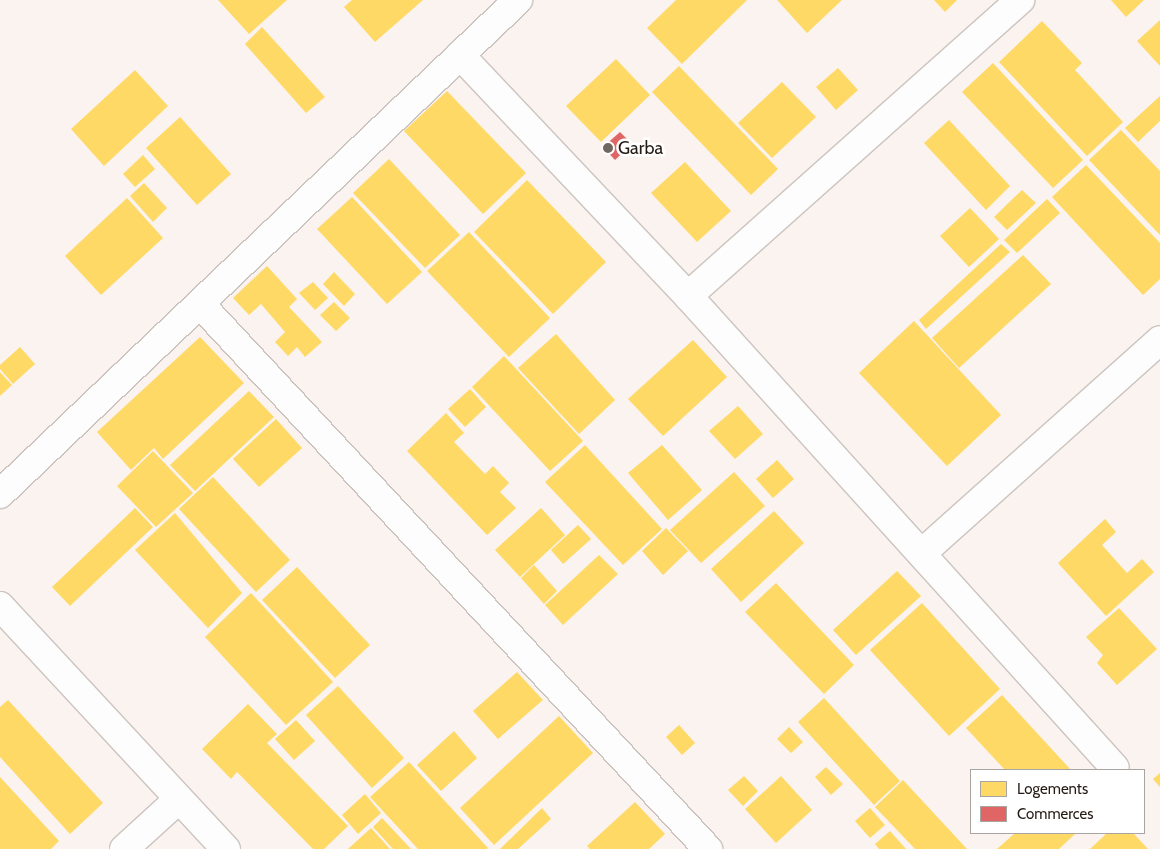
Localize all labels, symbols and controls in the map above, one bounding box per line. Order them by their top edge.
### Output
place label: Garba [618,137,663,159]
marker: Garba [602,142,614,154]
legend [970,769,1145,834]
text: Logements [1017,780,1088,798]
text: Commerces [1017,805,1093,823]

